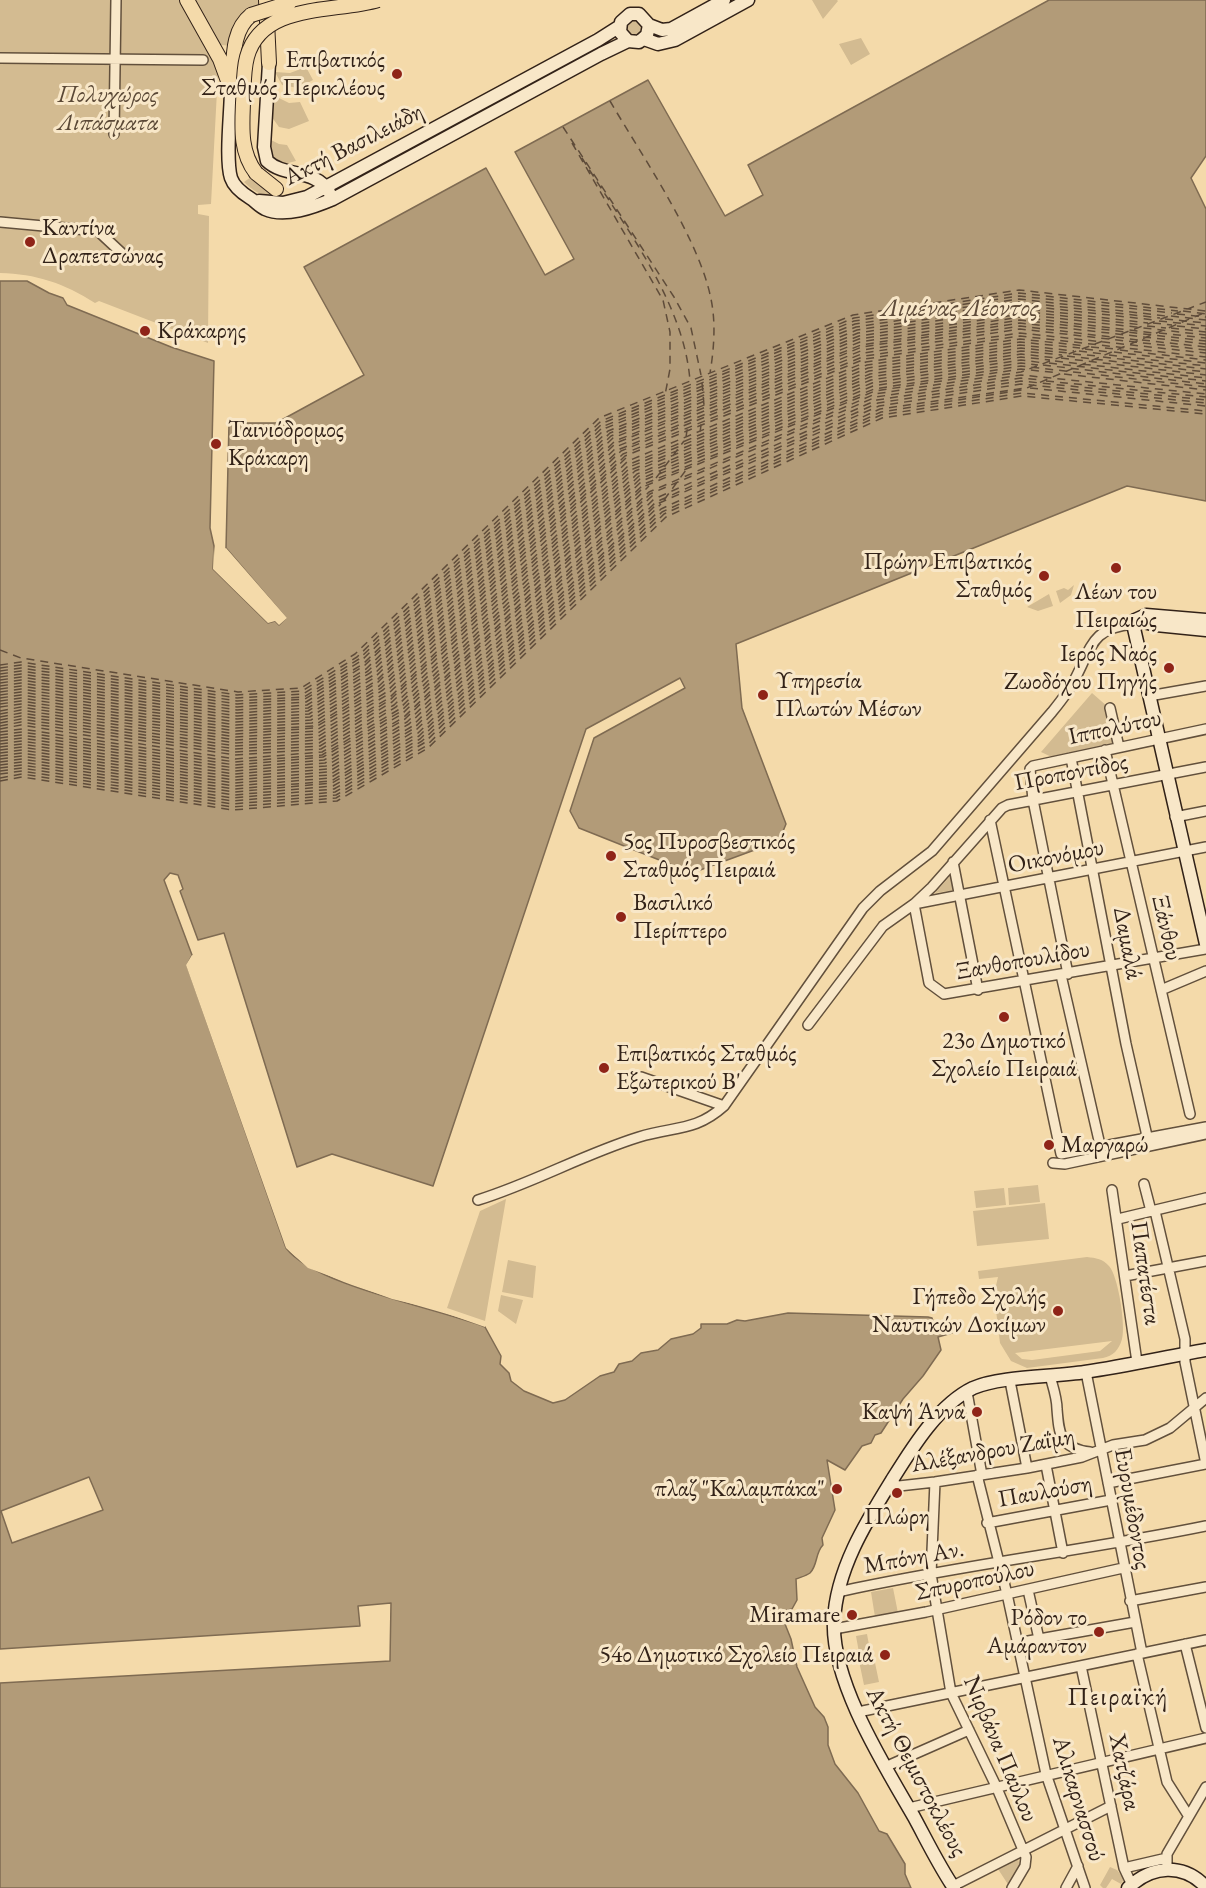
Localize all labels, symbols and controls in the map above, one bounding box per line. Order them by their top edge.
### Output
place label: Επιβατικός Σταθμός Περικλέους [201,46,385,102]
marker: Επιβατικός Σταθμός Περικλέους [390,67,404,81]
park label: Πολυχώρος Λιπάσματα [58,81,158,137]
street label: Ακτή Βασιλειάδη [280,98,428,192]
place label: Καντίνα Δραπετσώνας [42,214,163,270]
marker: Καντίνα Δραπετσώνας [23,235,37,249]
water label: Λιμένας Λέοντος [881,293,1039,325]
place label: Κράκαρης [157,317,246,345]
marker: Κράκαρης [138,324,152,338]
place label: Ταινιόδρομος Κράκαρη [228,416,344,472]
marker: Ταινιόδρομος Κράκαρη [209,437,223,451]
place label: Πρώην Επιβατικός Σταθμός [863,548,1032,604]
marker: Λέων του Πειραιώς [1109,561,1123,575]
marker: Πρώην Επιβατικός Σταθμός [1037,569,1051,583]
place label: Λέων του Πειραιώς [1075,578,1157,634]
place label: Ιερός Ναός Ζωοδόχου Πηγής [1004,640,1157,696]
marker: Ιερός Ναός Ζωοδόχου Πηγής [1162,661,1176,675]
place label: Υπηρεσία Πλωτών Μέσων [775,667,922,723]
marker: Υπηρεσία Πλωτών Μέσων [756,688,770,702]
street label: Ιππολύτου [1066,704,1164,752]
street label: Προποντίδος [1012,748,1130,798]
place label: 5ος Πυροσβεστικός Σταθμός Πειραιά [623,828,795,884]
street label: Οικονόμου [1006,834,1106,880]
marker: 5ος Πυροσβεστικός Σταθμός Πειραιά [604,849,618,863]
place label: Βασιλικό Περίπτερο [633,889,727,945]
street label: Ξάνθου [1145,892,1187,964]
street label: Δαμαλά [1106,904,1148,982]
marker: Βασιλικό Περίπτερο [614,910,628,924]
street label: Ξανθοπουλίδου [954,935,1092,987]
marker: 23ο Δημοτικό Σχολείο Πειραιά [997,1010,1011,1024]
place label: 23ο Δημοτικό Σχολείο Πειραιά [931,1027,1077,1083]
place label: Επιβατικός Σταθμός Εξωτερικού Β' [616,1040,797,1096]
marker: Επιβατικός Σταθμός Εξωτερικού Β' [597,1061,611,1075]
place label: Μαργαρώ [1061,1131,1149,1159]
marker: Μαργαρώ [1042,1138,1056,1152]
street label: Παπατέστα [1123,1219,1167,1327]
place label: Γήπεδο Σχολής Ναυτικών Δοκίμων [872,1283,1046,1339]
marker: Γήπεδο Σχολής Ναυτικών Δοκίμων [1051,1304,1065,1318]
place label: Καψή Άννα [862,1398,965,1426]
marker: Καψή Άννα [970,1405,984,1419]
street label: Αλέξανδρου Ζαΐμη [909,1422,1077,1480]
street label: Ευρυμέδοντος [1107,1446,1157,1572]
street label: Παυλούση [996,1470,1094,1514]
place label: πλαζ "Καλαμπάκα" [654,1475,825,1503]
marker: πλαζ "Καλαμπάκα" [830,1482,844,1496]
marker: Πλώρη [890,1486,904,1500]
place label: Πλώρη [864,1503,930,1531]
street label: Μπόνη Αν. [862,1535,966,1581]
street label: Σπυροπούλου [913,1554,1037,1608]
place label: Miramare [749,1601,840,1629]
place label: Ρόδον το Αμάραντον [987,1604,1087,1660]
marker: Miramare [845,1608,859,1622]
marker: Ρόδον το Αμάραντον [1092,1625,1106,1639]
place label: 54ο Δημοτικό Σχολείο Πειραιά [599,1641,873,1669]
marker: 54ο Δημοτικό Σχολείο Πειραιά [878,1648,892,1662]
street label: Νιρβάνα Παύλου [956,1672,1044,1826]
street label: Ακτή Θεμιστοκλέους [859,1682,973,1862]
district label: Πειραϊκή [1067,1682,1169,1714]
street label: Χατζάρα [1102,1731,1146,1813]
street label: Αλικαρνασσού [1045,1733,1111,1865]

